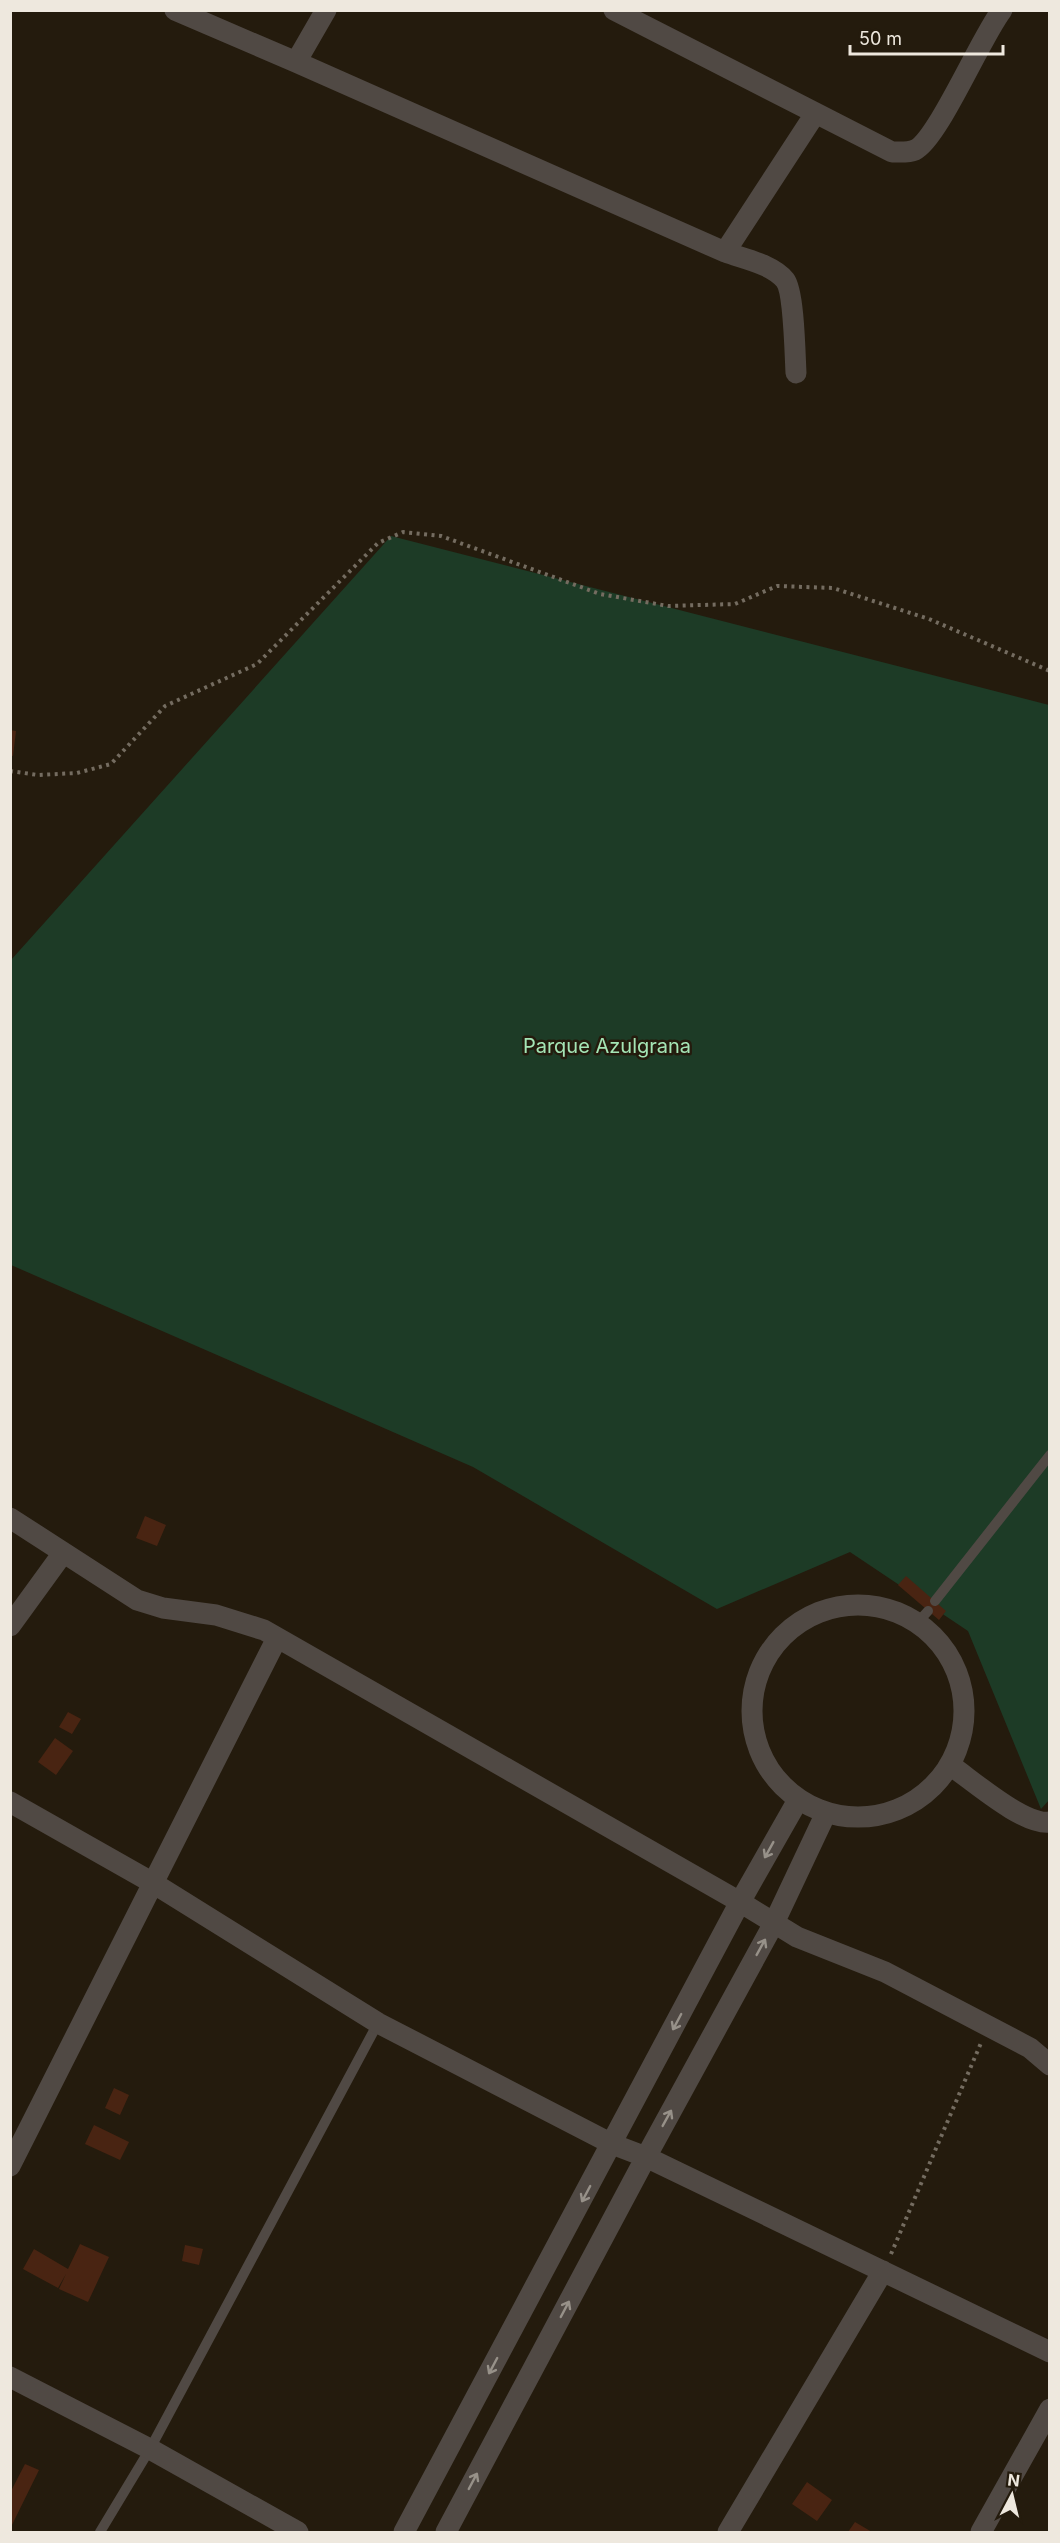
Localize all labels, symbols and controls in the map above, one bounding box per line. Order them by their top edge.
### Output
scale bar [850,18,1003,56]
text: 50 m [859,28,902,49]
park label: Parque Azulgrana [523,1034,691,1058]
one-way arrow [763,1842,775,1859]
one-way arrow [756,1939,767,1957]
one-way arrow [671,2013,683,2030]
one-way arrow [662,2110,673,2128]
one-way arrow [579,2185,591,2203]
one-way arrow [559,2301,571,2318]
one-way arrow [487,2357,499,2375]
north arrow [982,2465,1042,2525]
text: N [1007,2469,1021,2491]
one-way arrow [467,2473,479,2490]

